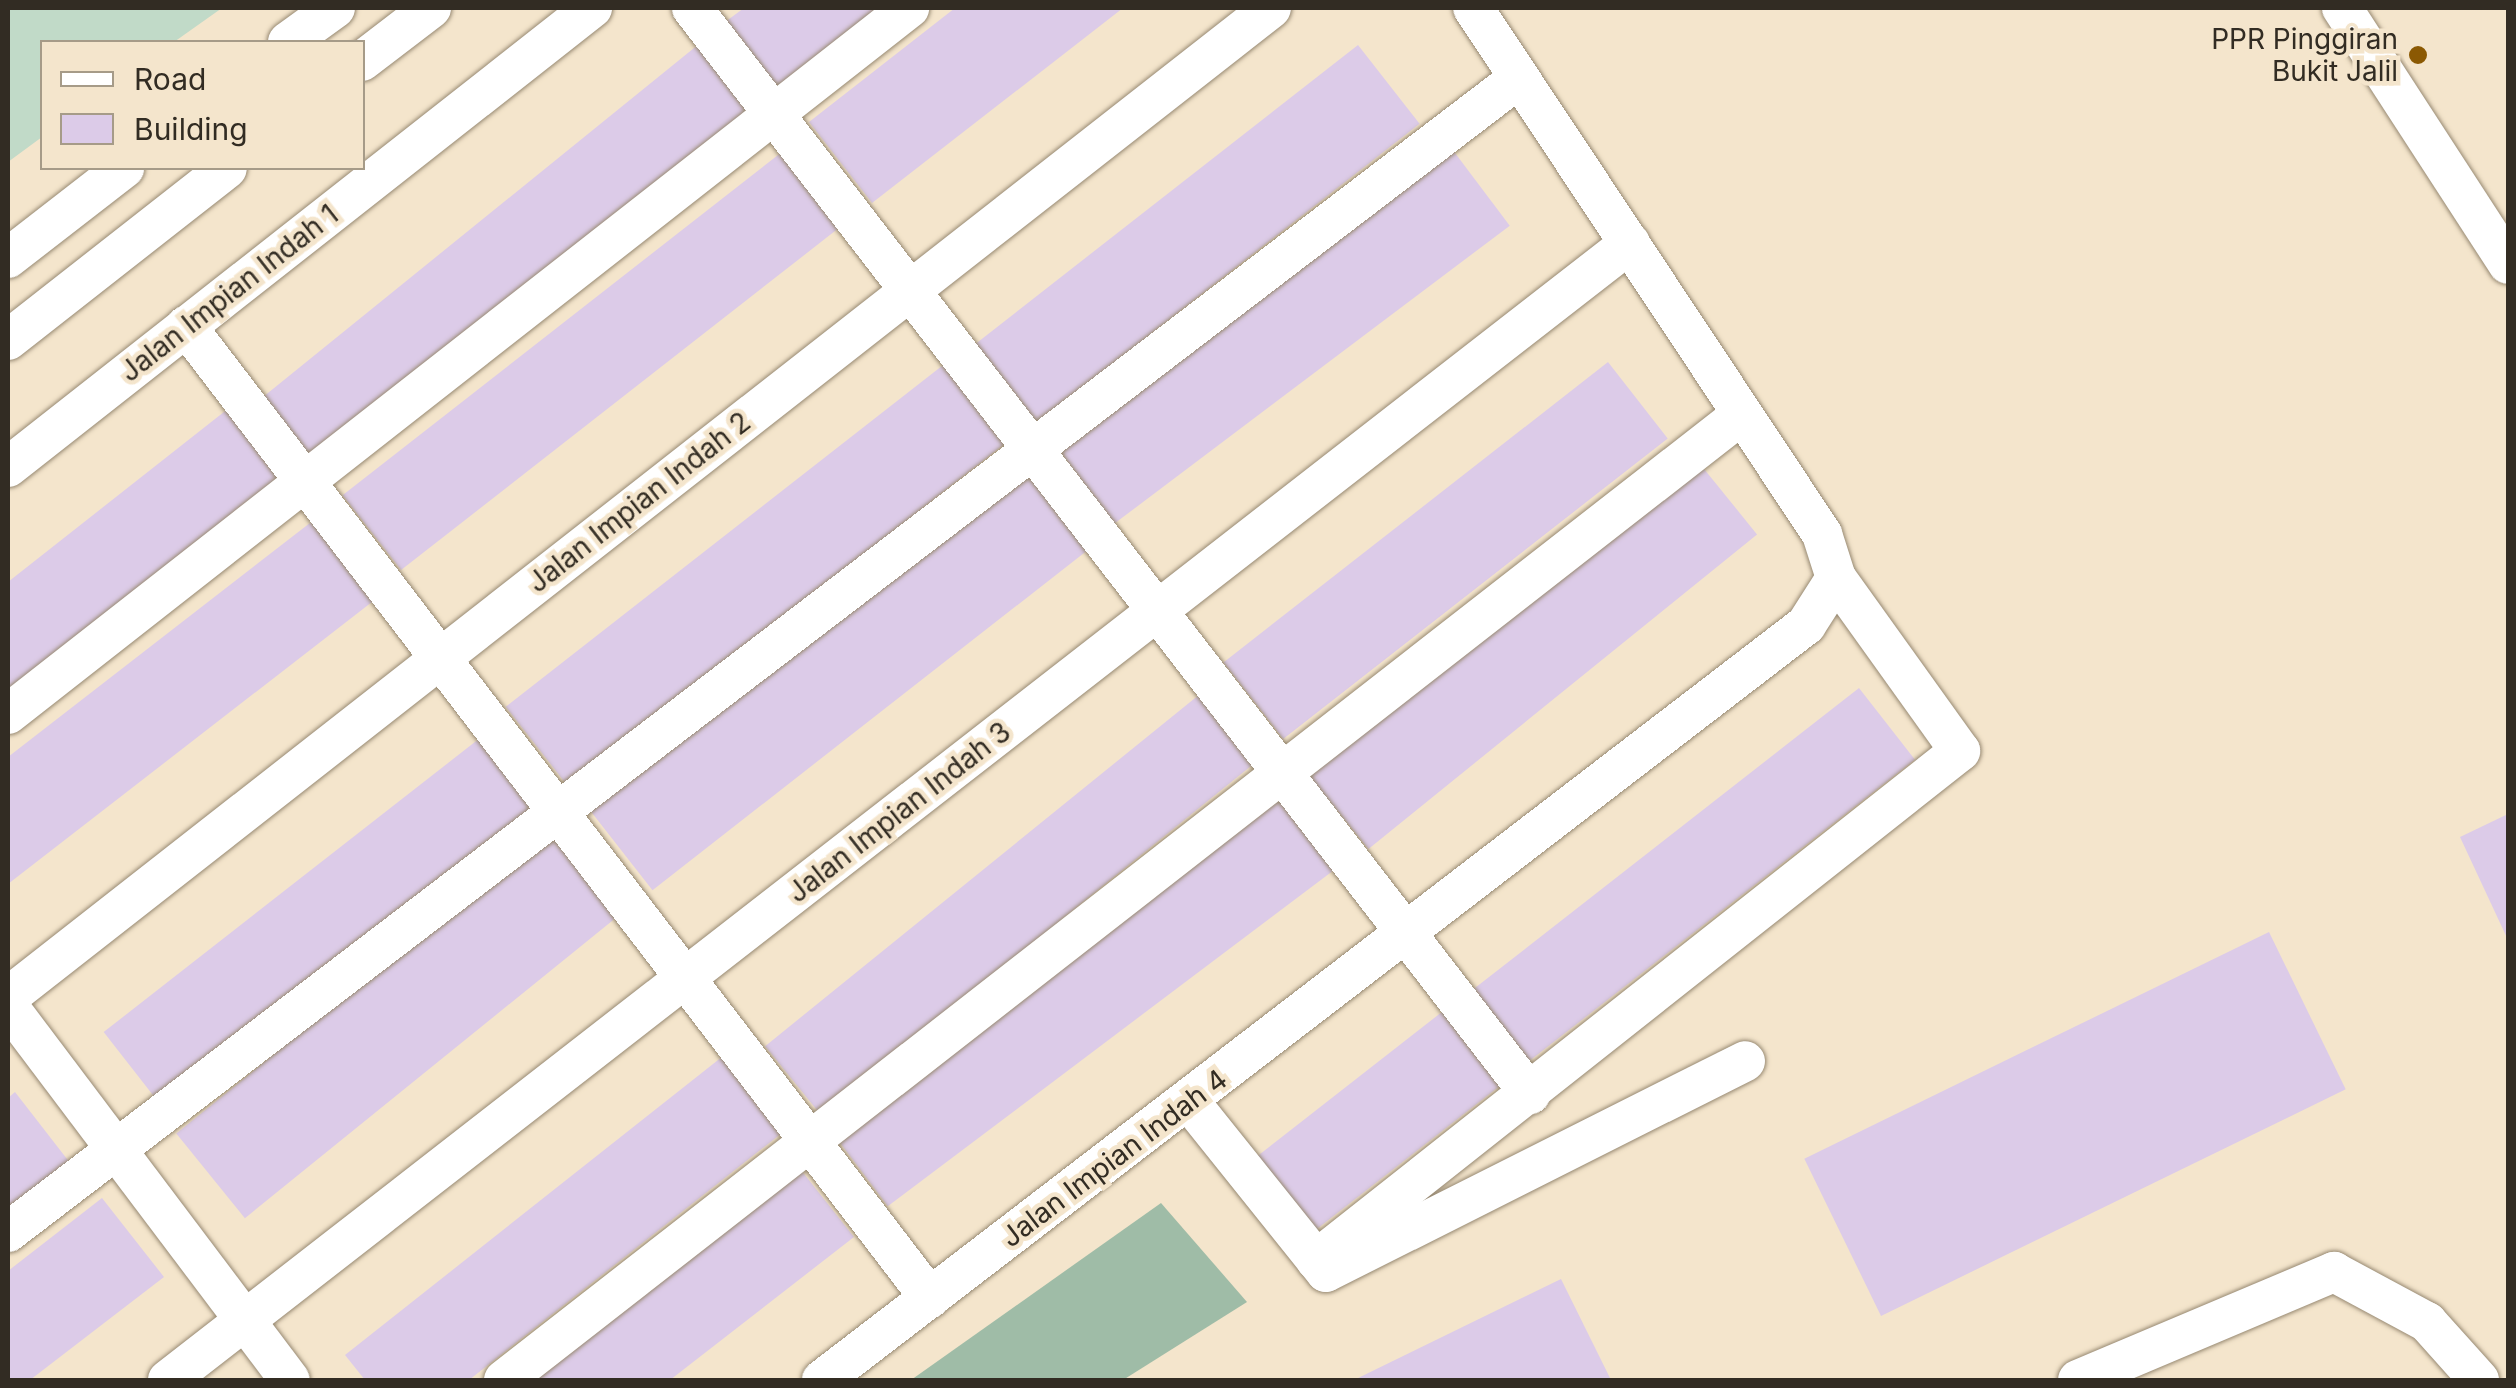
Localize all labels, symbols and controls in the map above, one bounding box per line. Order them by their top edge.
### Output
place label: PPR Pinggiran Bukit Jalil [2211,22,2398,88]
legend [40,40,365,170]
marker: PPR Pinggiran Bukit Jalil [2407,44,2429,66]
text: Road [134,61,206,97]
text: Building [134,111,248,147]
street label: Jalan Impian Indah 1 [113,197,345,389]
street label: Jalan Impian Indah 2 [521,405,757,599]
street label: Jalan Impian Indah 3 [781,715,1017,909]
street label: Jalan Impian Indah 4 [994,1062,1234,1254]

